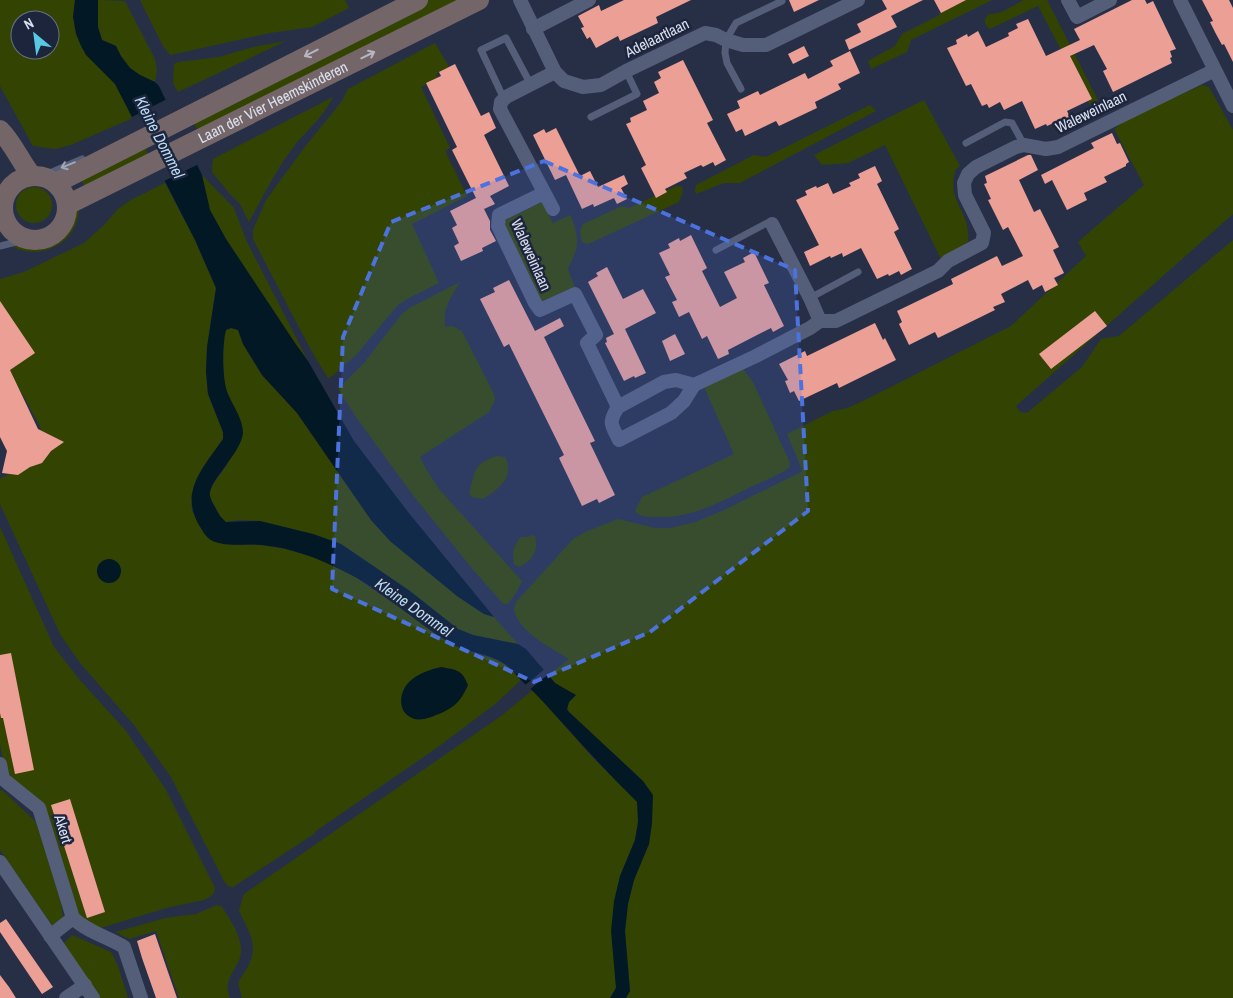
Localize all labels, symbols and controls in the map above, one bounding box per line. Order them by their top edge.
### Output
north arrow [10,10,60,60]
street label: Adelaartlaan [620,13,692,63]
text: N [21,14,37,34]
one-way arrow [304,48,319,58]
one-way arrow [360,50,375,59]
street label: Laan der Vier Heemskinderen [194,56,351,148]
street label: Waleweinlaan [1052,85,1130,138]
water label: Kleine Dommel [130,92,191,183]
one-way arrow [61,161,76,170]
street label: Waleweinlaan [506,215,557,294]
water label: Kleine Dommel [371,572,458,642]
street label: Akert [49,811,78,846]

